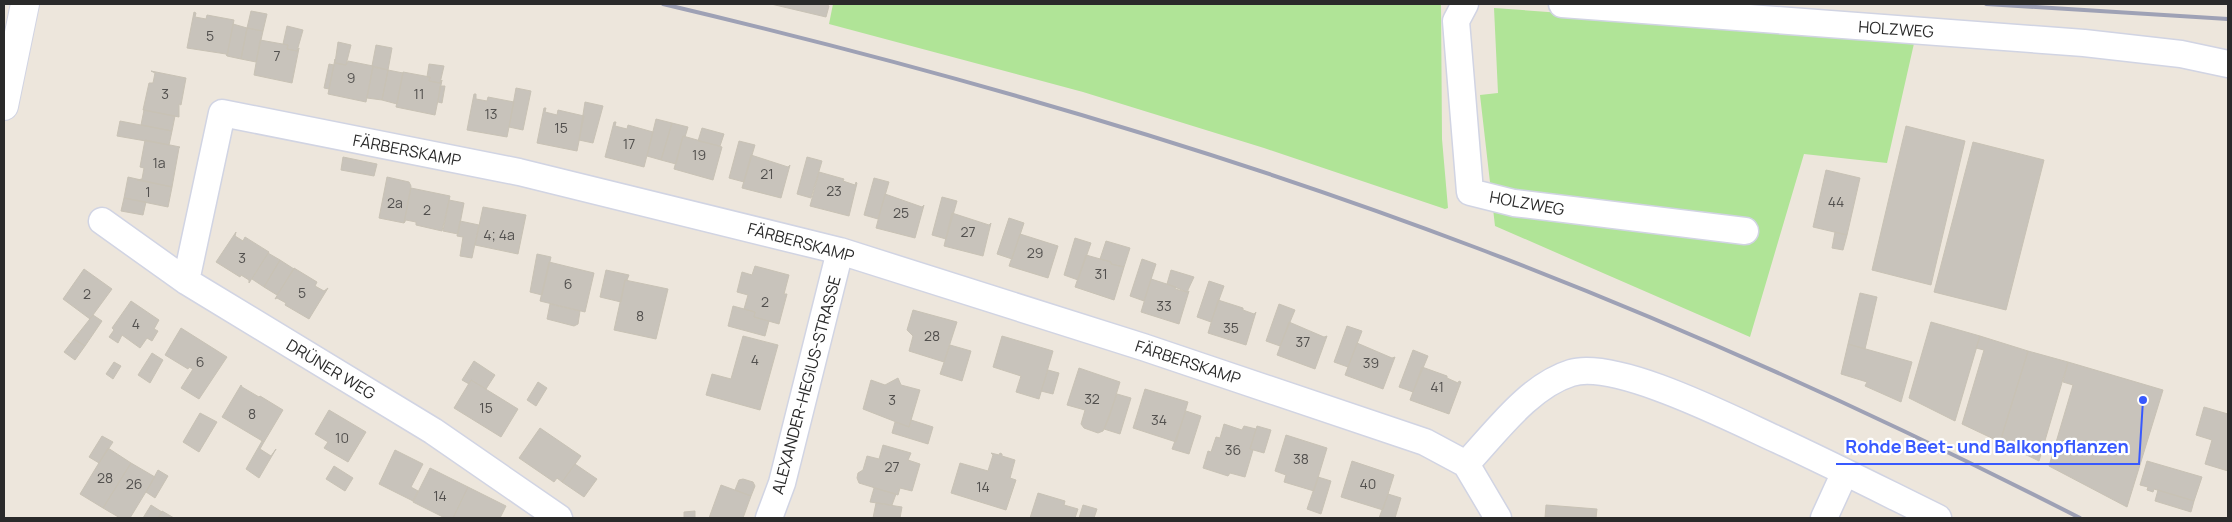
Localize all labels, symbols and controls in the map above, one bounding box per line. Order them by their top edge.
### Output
street label: HOLZWEG [1858,15,1934,43]
house number: 5 [206,26,214,45]
house number: 7 [273,46,281,65]
house number: 9 [347,68,355,87]
house number: 3 [161,84,169,103]
house number: 11 [414,84,424,103]
house number: 13 [484,104,498,123]
house number: 15 [554,118,568,137]
street label: FÄRBERSKAMP [351,129,463,171]
house number: 17 [623,134,635,153]
house number: 19 [692,145,706,164]
house number: 1a [152,153,166,172]
house number: 21 [760,164,774,183]
house number: 23 [826,181,842,200]
house number: 1 [145,182,151,201]
street label: HOLZWEG [1488,186,1566,220]
house number: 44 [1828,192,1844,211]
house number: 2a [387,193,403,212]
house number: 2 [423,200,431,219]
house number: 25 [893,203,909,222]
street label: FÄRBERSKAMP [745,217,857,267]
house number: 27 [960,222,976,241]
house number: 4; 4a [483,225,515,244]
house number: 29 [1027,243,1043,262]
house number: 3 [238,248,246,267]
house number: 31 [1094,264,1108,283]
street label: ALEXANDER-HEGIUS-STRASSE [766,273,846,497]
house number: 6 [564,274,572,293]
house number: 5 [298,283,306,302]
house number: 2 [83,284,91,303]
house number: 2 [761,292,769,311]
house number: 33 [1156,296,1172,315]
house number: 8 [636,306,644,325]
house number: 4 [132,314,140,333]
house number: 35 [1223,318,1239,337]
house number: 28 [924,326,940,345]
house number: 37 [1296,332,1310,351]
street label: DRÜNER WEG [282,334,380,404]
street label: FÄRBERSKAMP [1132,335,1244,390]
house number: 4 [751,350,759,369]
house number: 6 [196,352,204,371]
house number: 39 [1363,353,1379,372]
house number: 41 [1430,377,1444,396]
house number: 32 [1084,389,1100,408]
house number: 3 [888,390,896,409]
house number: 15 [479,398,493,417]
house number: 8 [248,404,256,423]
house number: 34 [1151,410,1167,429]
house number: 10 [335,428,349,447]
callout: Rohde Beet- und Balkonpflanzen [1836,431,2139,464]
text: Rohde Beet- und Balkonpflanzen [1845,434,2129,458]
house number: 36 [1225,440,1241,459]
house number: 38 [1293,449,1309,468]
house number: 27 [884,457,900,476]
house number: 28 [97,468,113,487]
house number: 26 [126,474,142,493]
house number: 40 [1360,474,1376,493]
house number: 14 [976,477,990,496]
house number: 14 [433,486,447,505]

